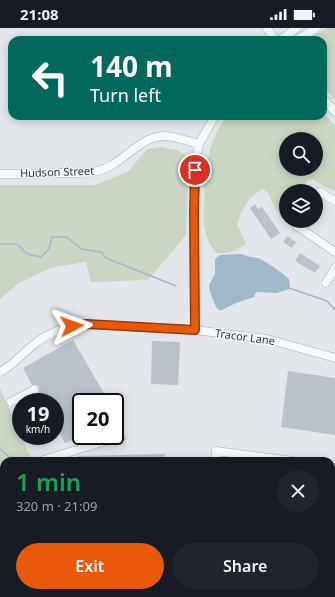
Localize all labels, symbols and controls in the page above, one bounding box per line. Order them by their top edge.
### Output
text: 21:08 [20,4,59,24]
text: 140 m [90,47,173,85]
icon: left [24,52,76,104]
text: Turn left [90,83,161,107]
map controls [279,132,323,228]
button: search [279,132,323,176]
pin [178,153,212,187]
icon: arrive [184,159,206,181]
street label: Hudson Street [20,163,94,180]
button: layers [279,184,323,228]
position arrow [51,305,93,347]
street label: Tracor Lane [214,325,276,348]
speed limit sign: 20 [72,393,124,445]
text: 19 [27,400,49,427]
text: km/h [26,422,50,436]
text: 1 min [16,465,81,498]
button: close [277,470,319,512]
text: 320 m · 21:09 [16,497,97,515]
button: Exit [16,543,164,589]
button: Share [172,543,319,589]

